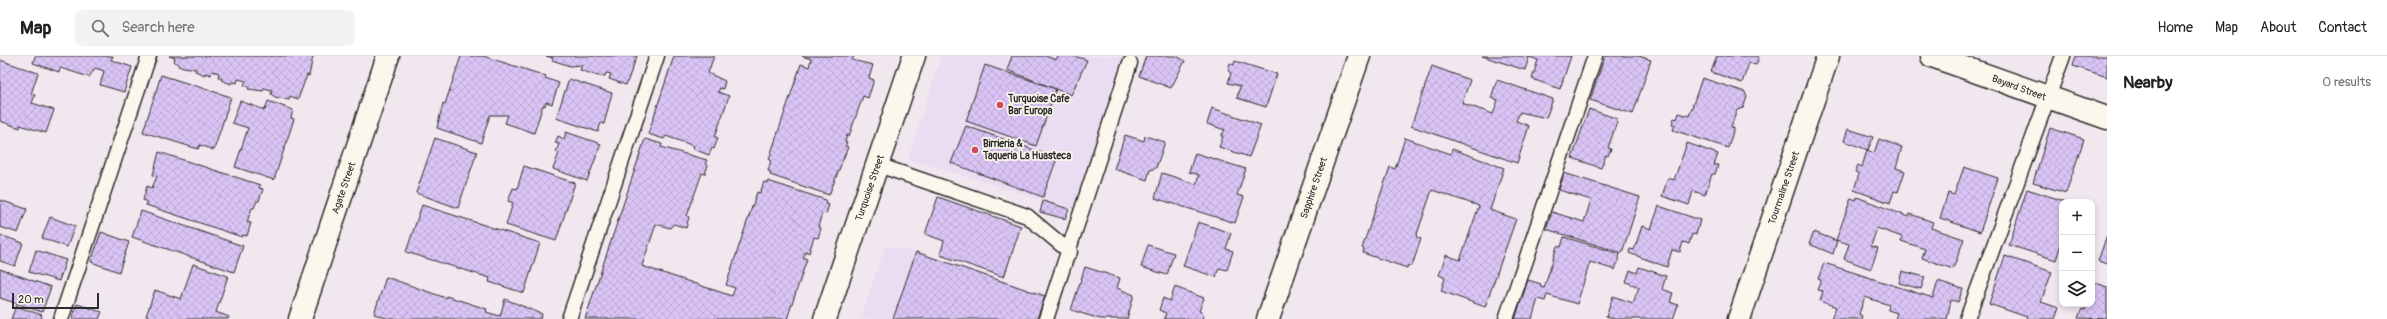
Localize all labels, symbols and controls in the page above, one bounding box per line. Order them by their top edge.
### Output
search box [75,10,355,46]
text: Map [20,16,51,40]
icon: search [89,17,111,39]
text: Search here [121,18,195,37]
text: Home [2158,19,2193,36]
text: Map [2215,19,2238,36]
text: About [2260,19,2296,36]
text: Contact [2318,19,2367,36]
text: Nearby [2123,72,2172,93]
street label: Bayard Street [1990,73,2049,104]
text: 0 results [2322,74,2371,90]
place label: Turquoise Cafe Bar Europa [1007,93,1071,117]
marker: Turquoise Cafe Bar Europa [995,100,1005,110]
place label: Birrieria & Taqueria La Huasteca [982,138,1071,162]
marker: Birrieria & Taqueria La Huasteca [970,145,980,155]
street label: Tourmaline Street [1766,149,1802,226]
street label: Turquoise Street [853,152,887,223]
street label: Sapphire Street [1298,155,1330,220]
street label: Agate Street [330,160,359,216]
map controls [2059,199,2095,307]
button: + [2059,199,2095,235]
button: − [2059,235,2095,271]
button: layers [2059,271,2095,307]
scale bar [12,291,99,310]
text: 20 m [18,293,44,306]

